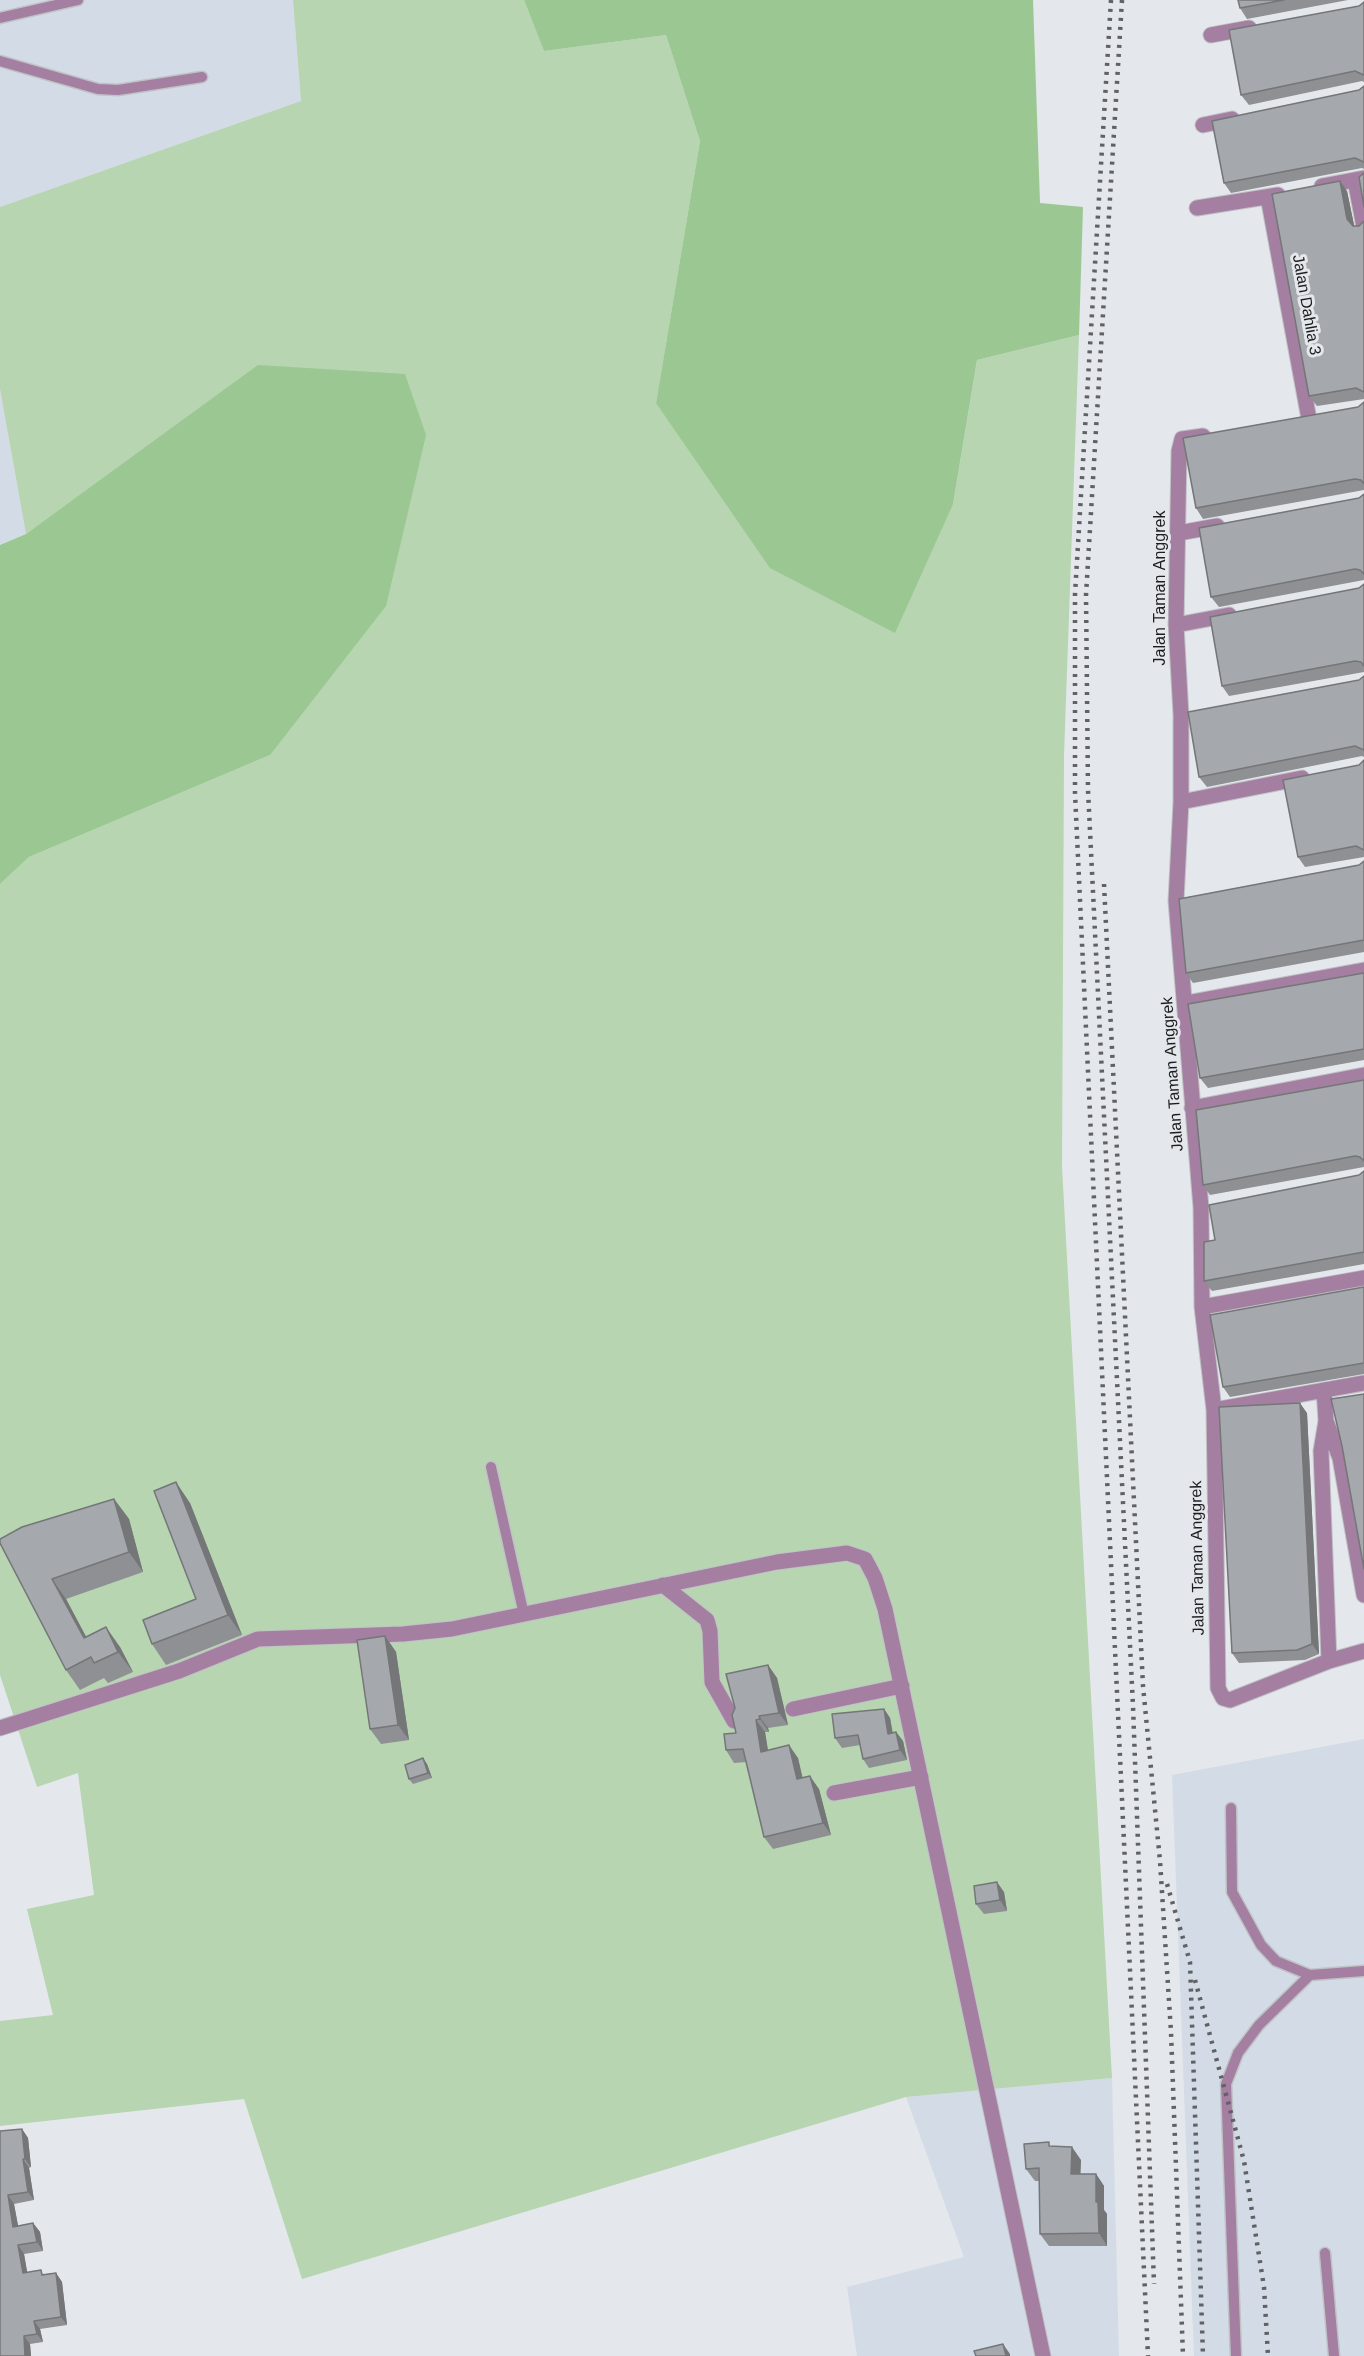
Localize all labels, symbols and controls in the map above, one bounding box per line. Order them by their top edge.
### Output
street label: Jalan Dahlia 3 [1288,253,1324,357]
street label: Jalan Taman Anggrek [1151,511,1171,665]
street label: Jalan Taman Anggrek [1158,996,1188,1152]
street label: Jalan Taman Anggrek [1187,1480,1209,1636]

